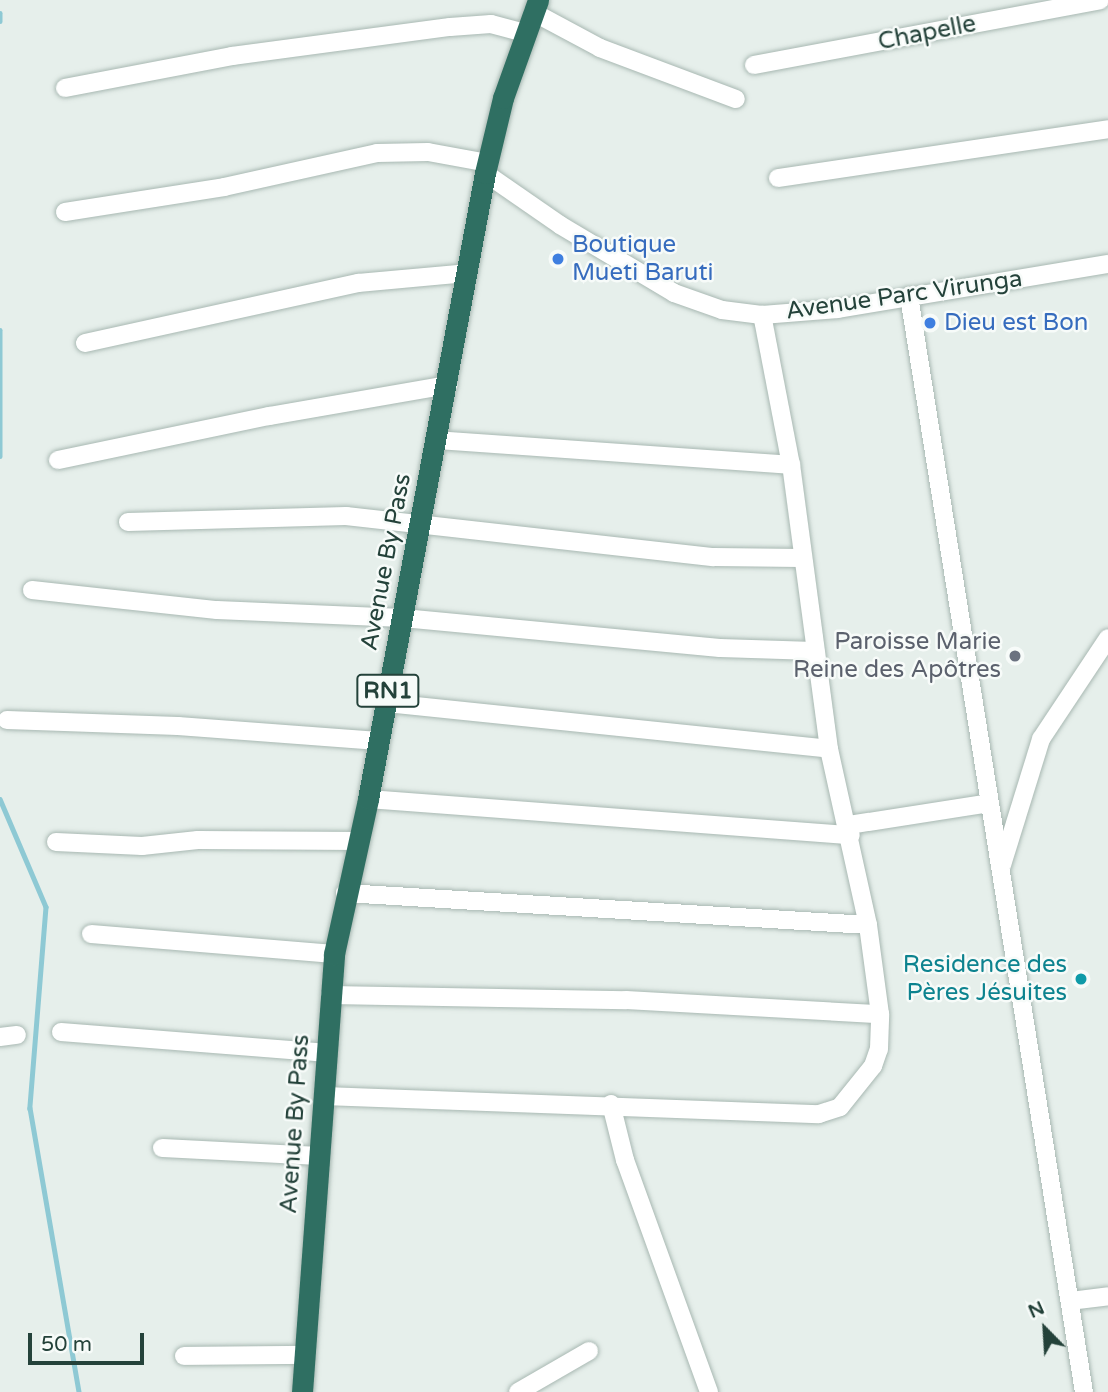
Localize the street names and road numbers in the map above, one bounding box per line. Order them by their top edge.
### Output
street label: Chapelle [876,9,978,57]
street label: Avenue Parc Virunga [784,264,1024,326]
street label: Avenue By Pass [355,471,417,653]
road number: RN1 [355,671,421,710]
street label: Avenue By Pass [274,1033,316,1215]

